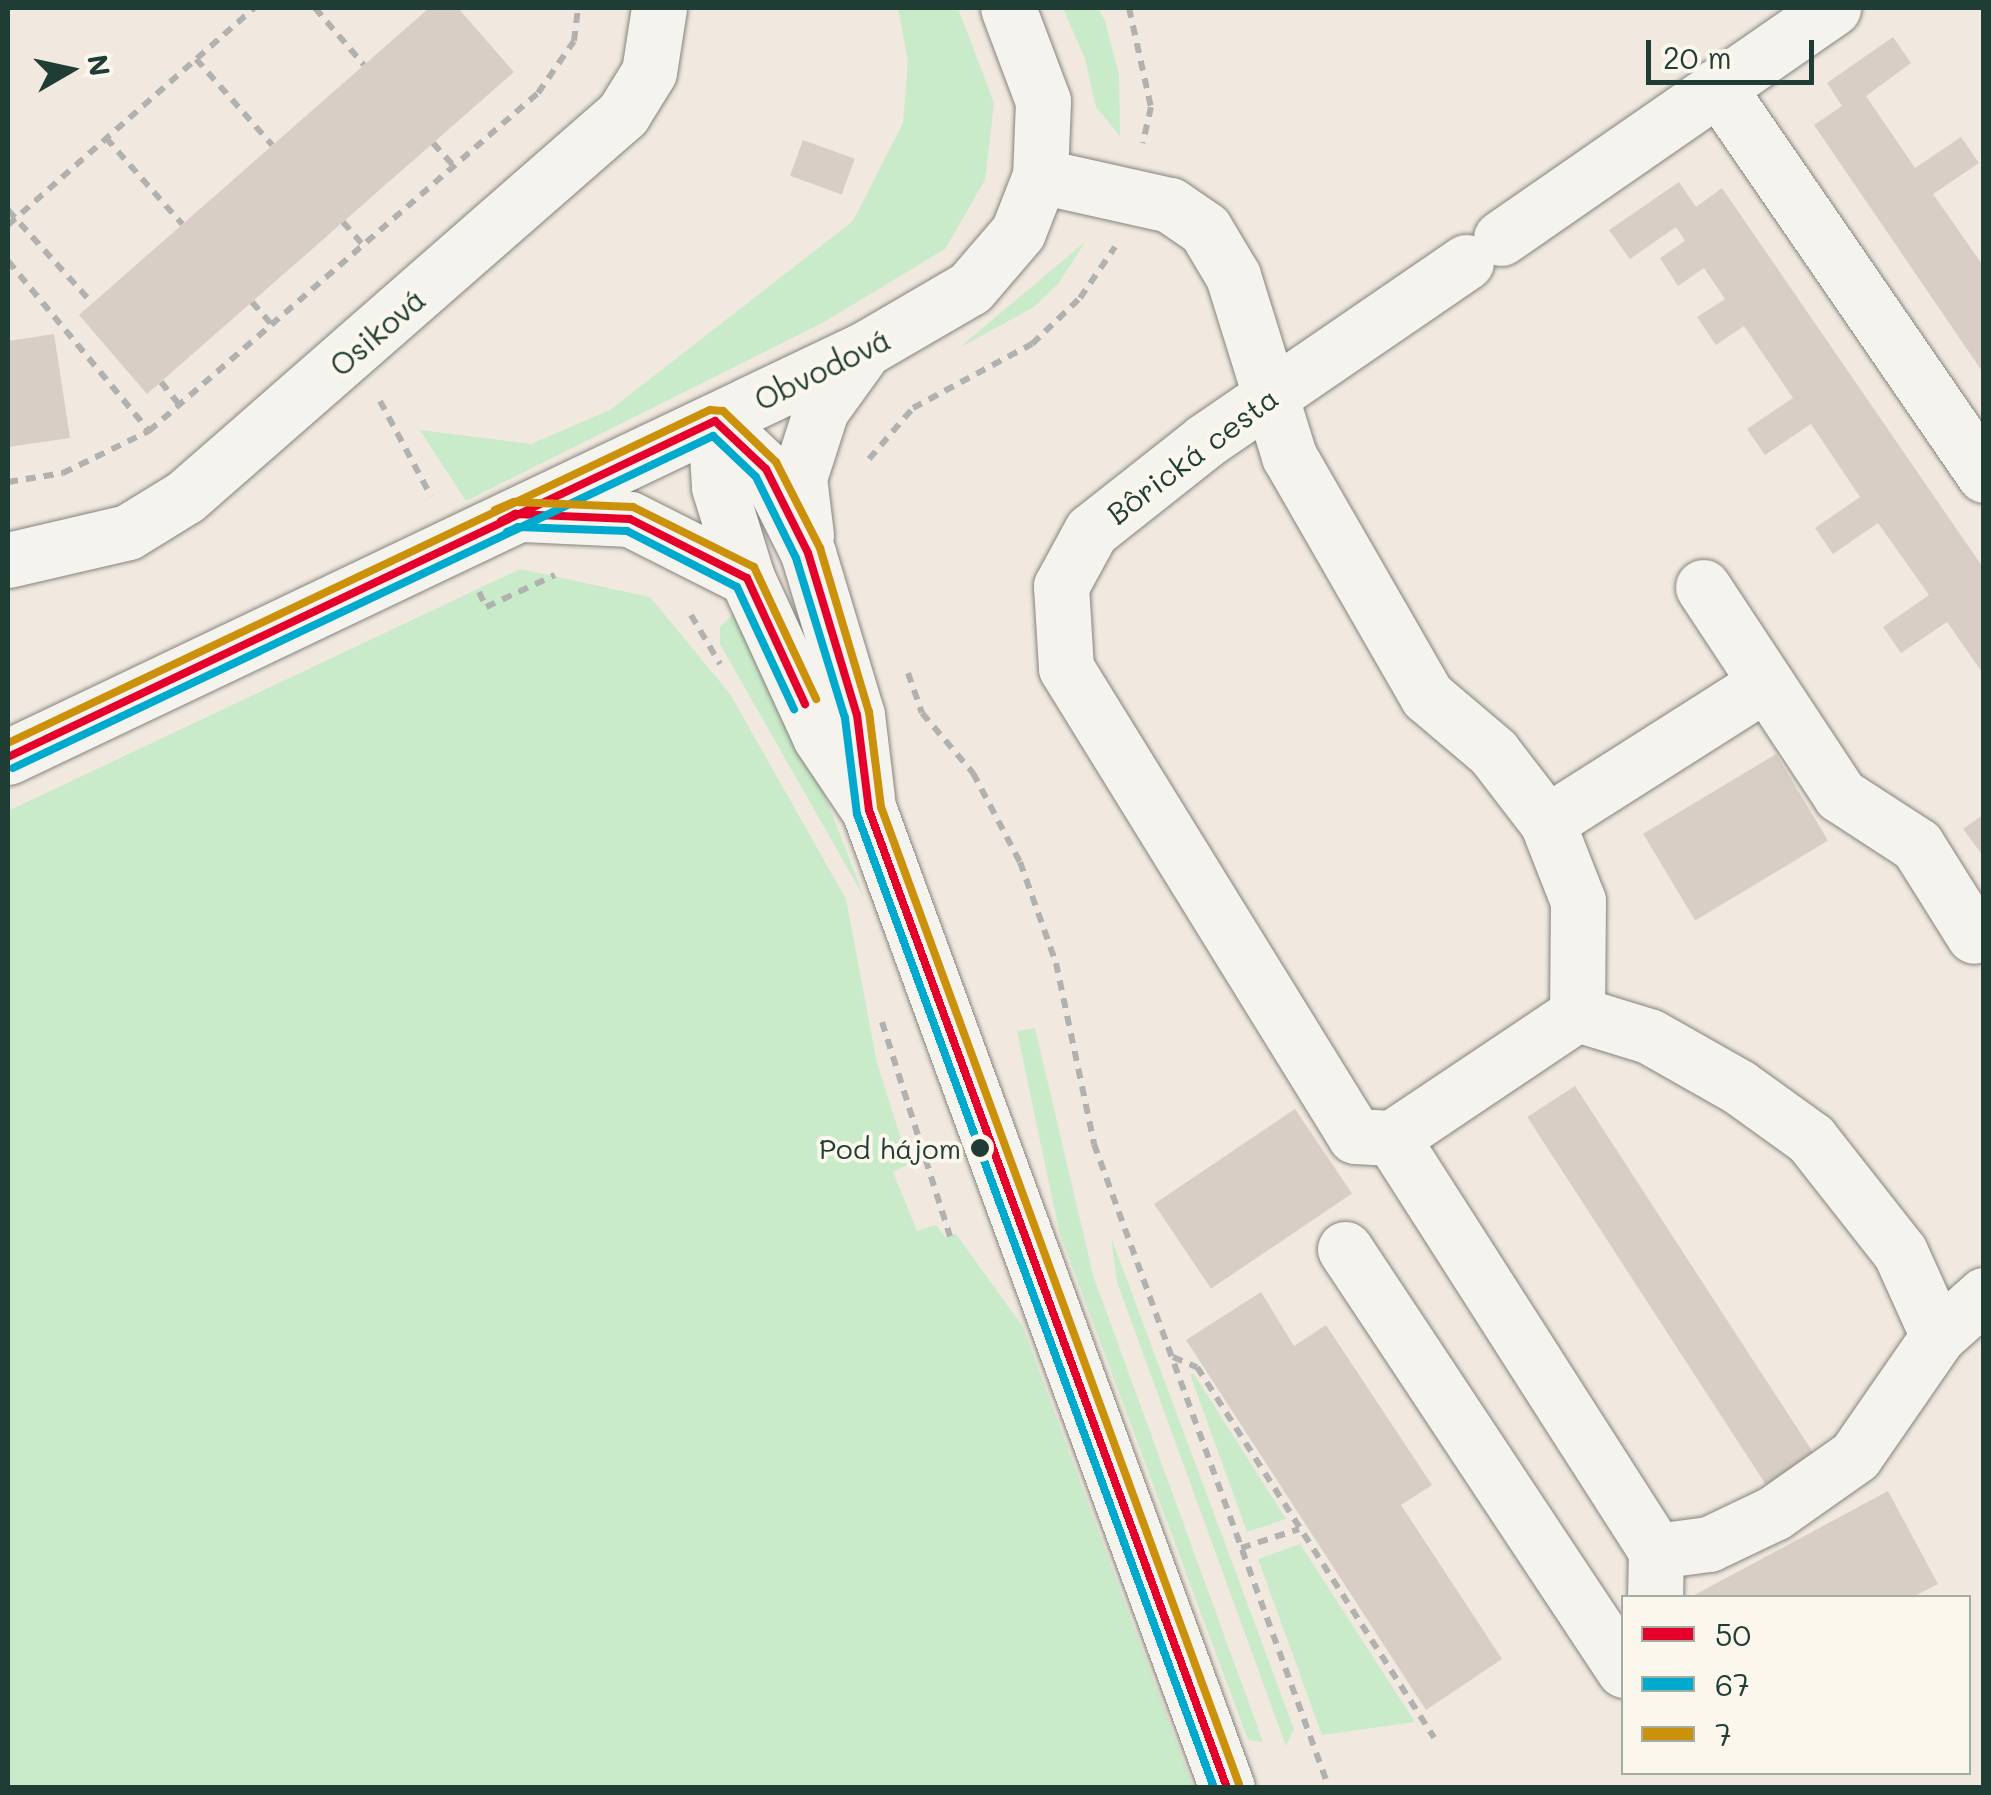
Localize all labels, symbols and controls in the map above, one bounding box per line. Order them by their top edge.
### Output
north arrow [20,20,120,120]
scale bar [1651,20,1818,82]
text: 20 m [1663,37,1732,77]
text: N [80,52,119,79]
street label: Osiková [322,281,432,383]
street label: Obvodová [748,321,896,417]
street label: Bôrická cesta [1099,379,1285,531]
place label: Pod hájom [819,1131,961,1165]
marker: Pod hájom [970,1138,990,1158]
legend [1621,1595,1971,1775]
text: 50 [1715,1614,1751,1654]
text: 67 [1715,1664,1750,1704]
text: 7 [1715,1714,1732,1754]

